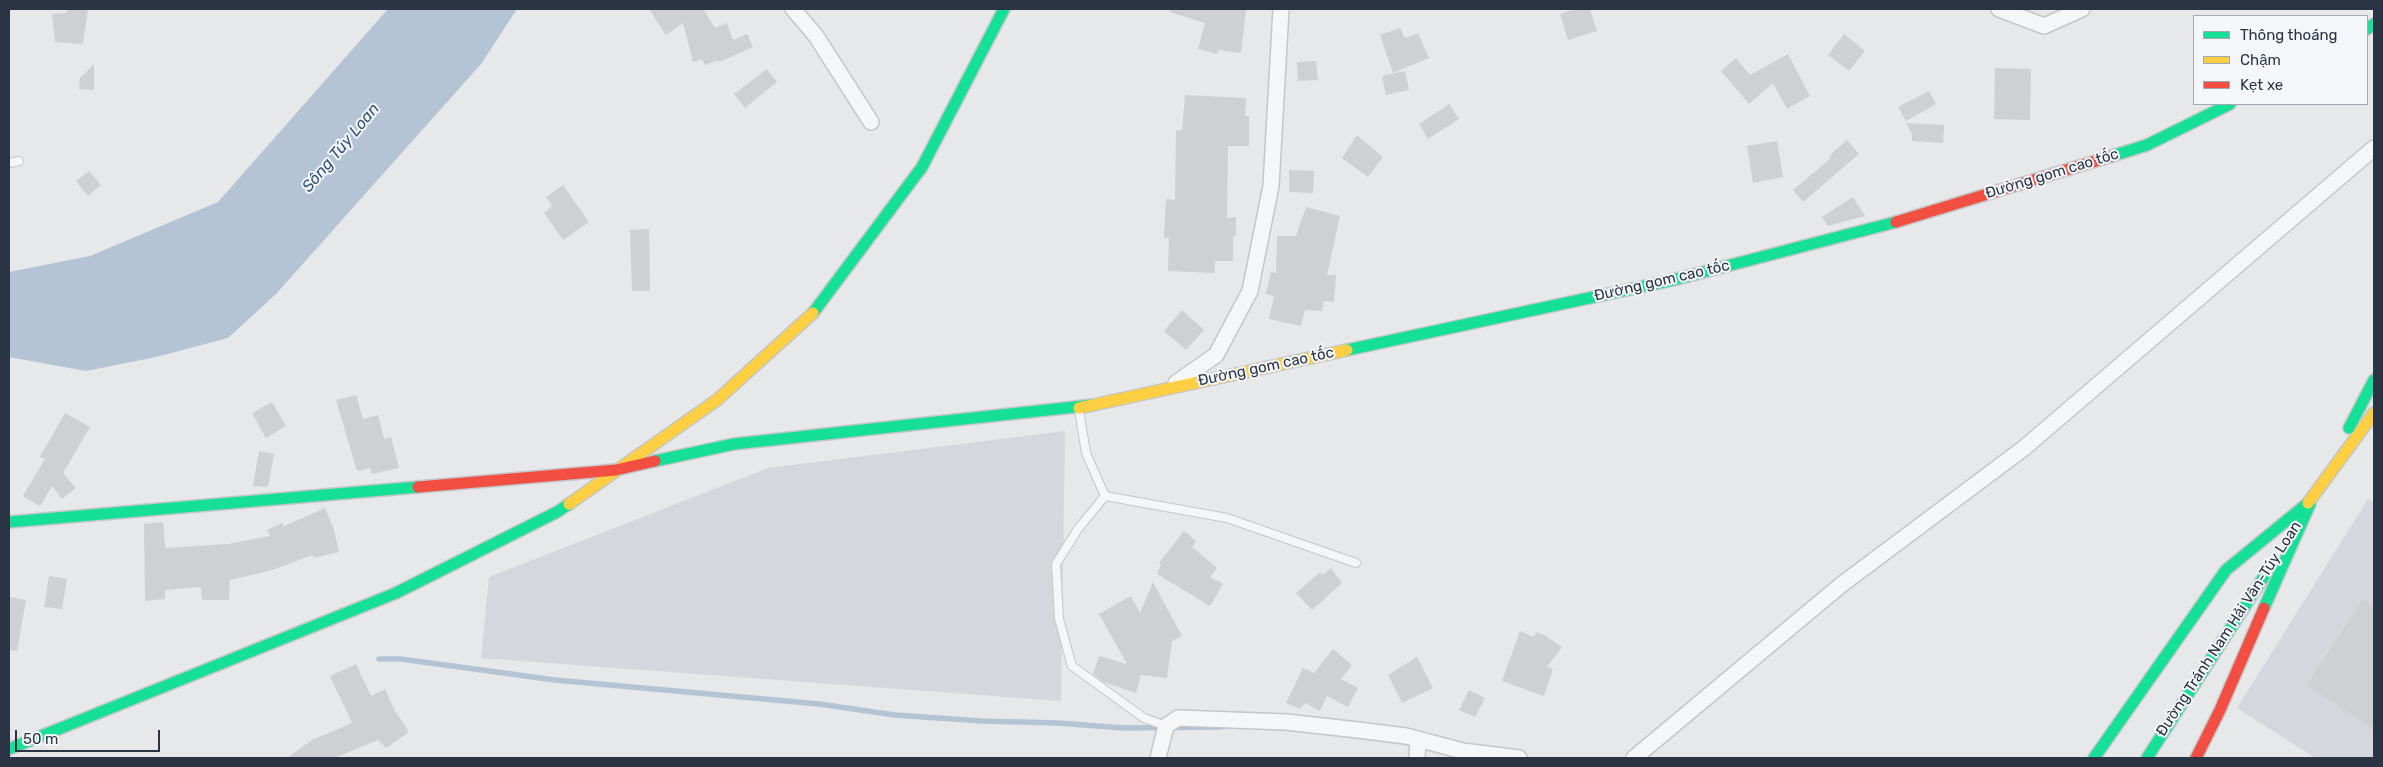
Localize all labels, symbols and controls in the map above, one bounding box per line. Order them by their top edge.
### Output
legend [2193,15,2368,105]
text: Thông thoáng [2240,26,2337,44]
text: Chậm [2240,51,2281,69]
text: Kẹt xe [2240,76,2283,94]
water label: Sông Túy Loan [298,100,384,196]
street label: Đường gom cao tốc [1983,145,2121,203]
street label: Đường gom cao tốc [1593,257,1731,305]
street label: Đường gom cao tốc [1197,344,1335,390]
street label: Đường Tránh Nam Hải Vân-Túy Loan [2153,518,2305,740]
scale bar [18,720,162,752]
text: 50 m [23,730,58,748]

